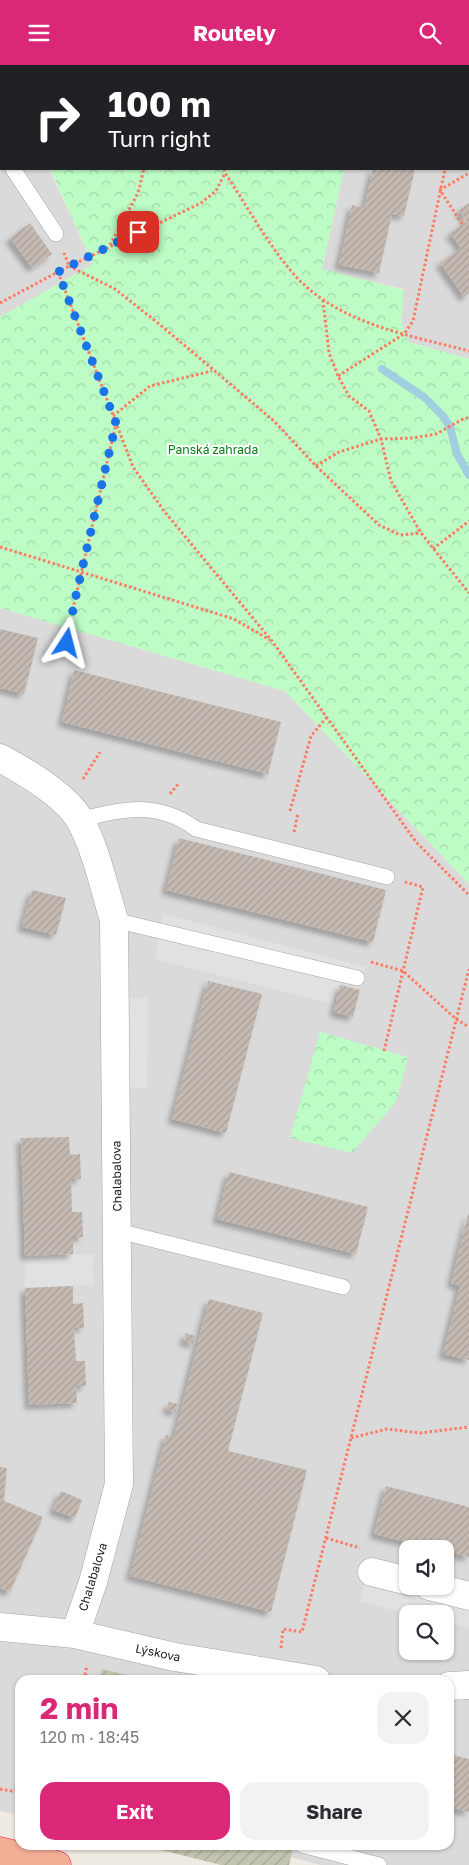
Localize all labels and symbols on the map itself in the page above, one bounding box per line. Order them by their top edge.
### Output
pin [117,211,159,253]
park label: Panská zahrada [168,442,258,457]
position arrow [40,616,92,668]
street label: Chalabalova [108,1140,125,1212]
street label: Chalabalova [75,1541,110,1613]
street label: Lýskova [134,1640,182,1665]

